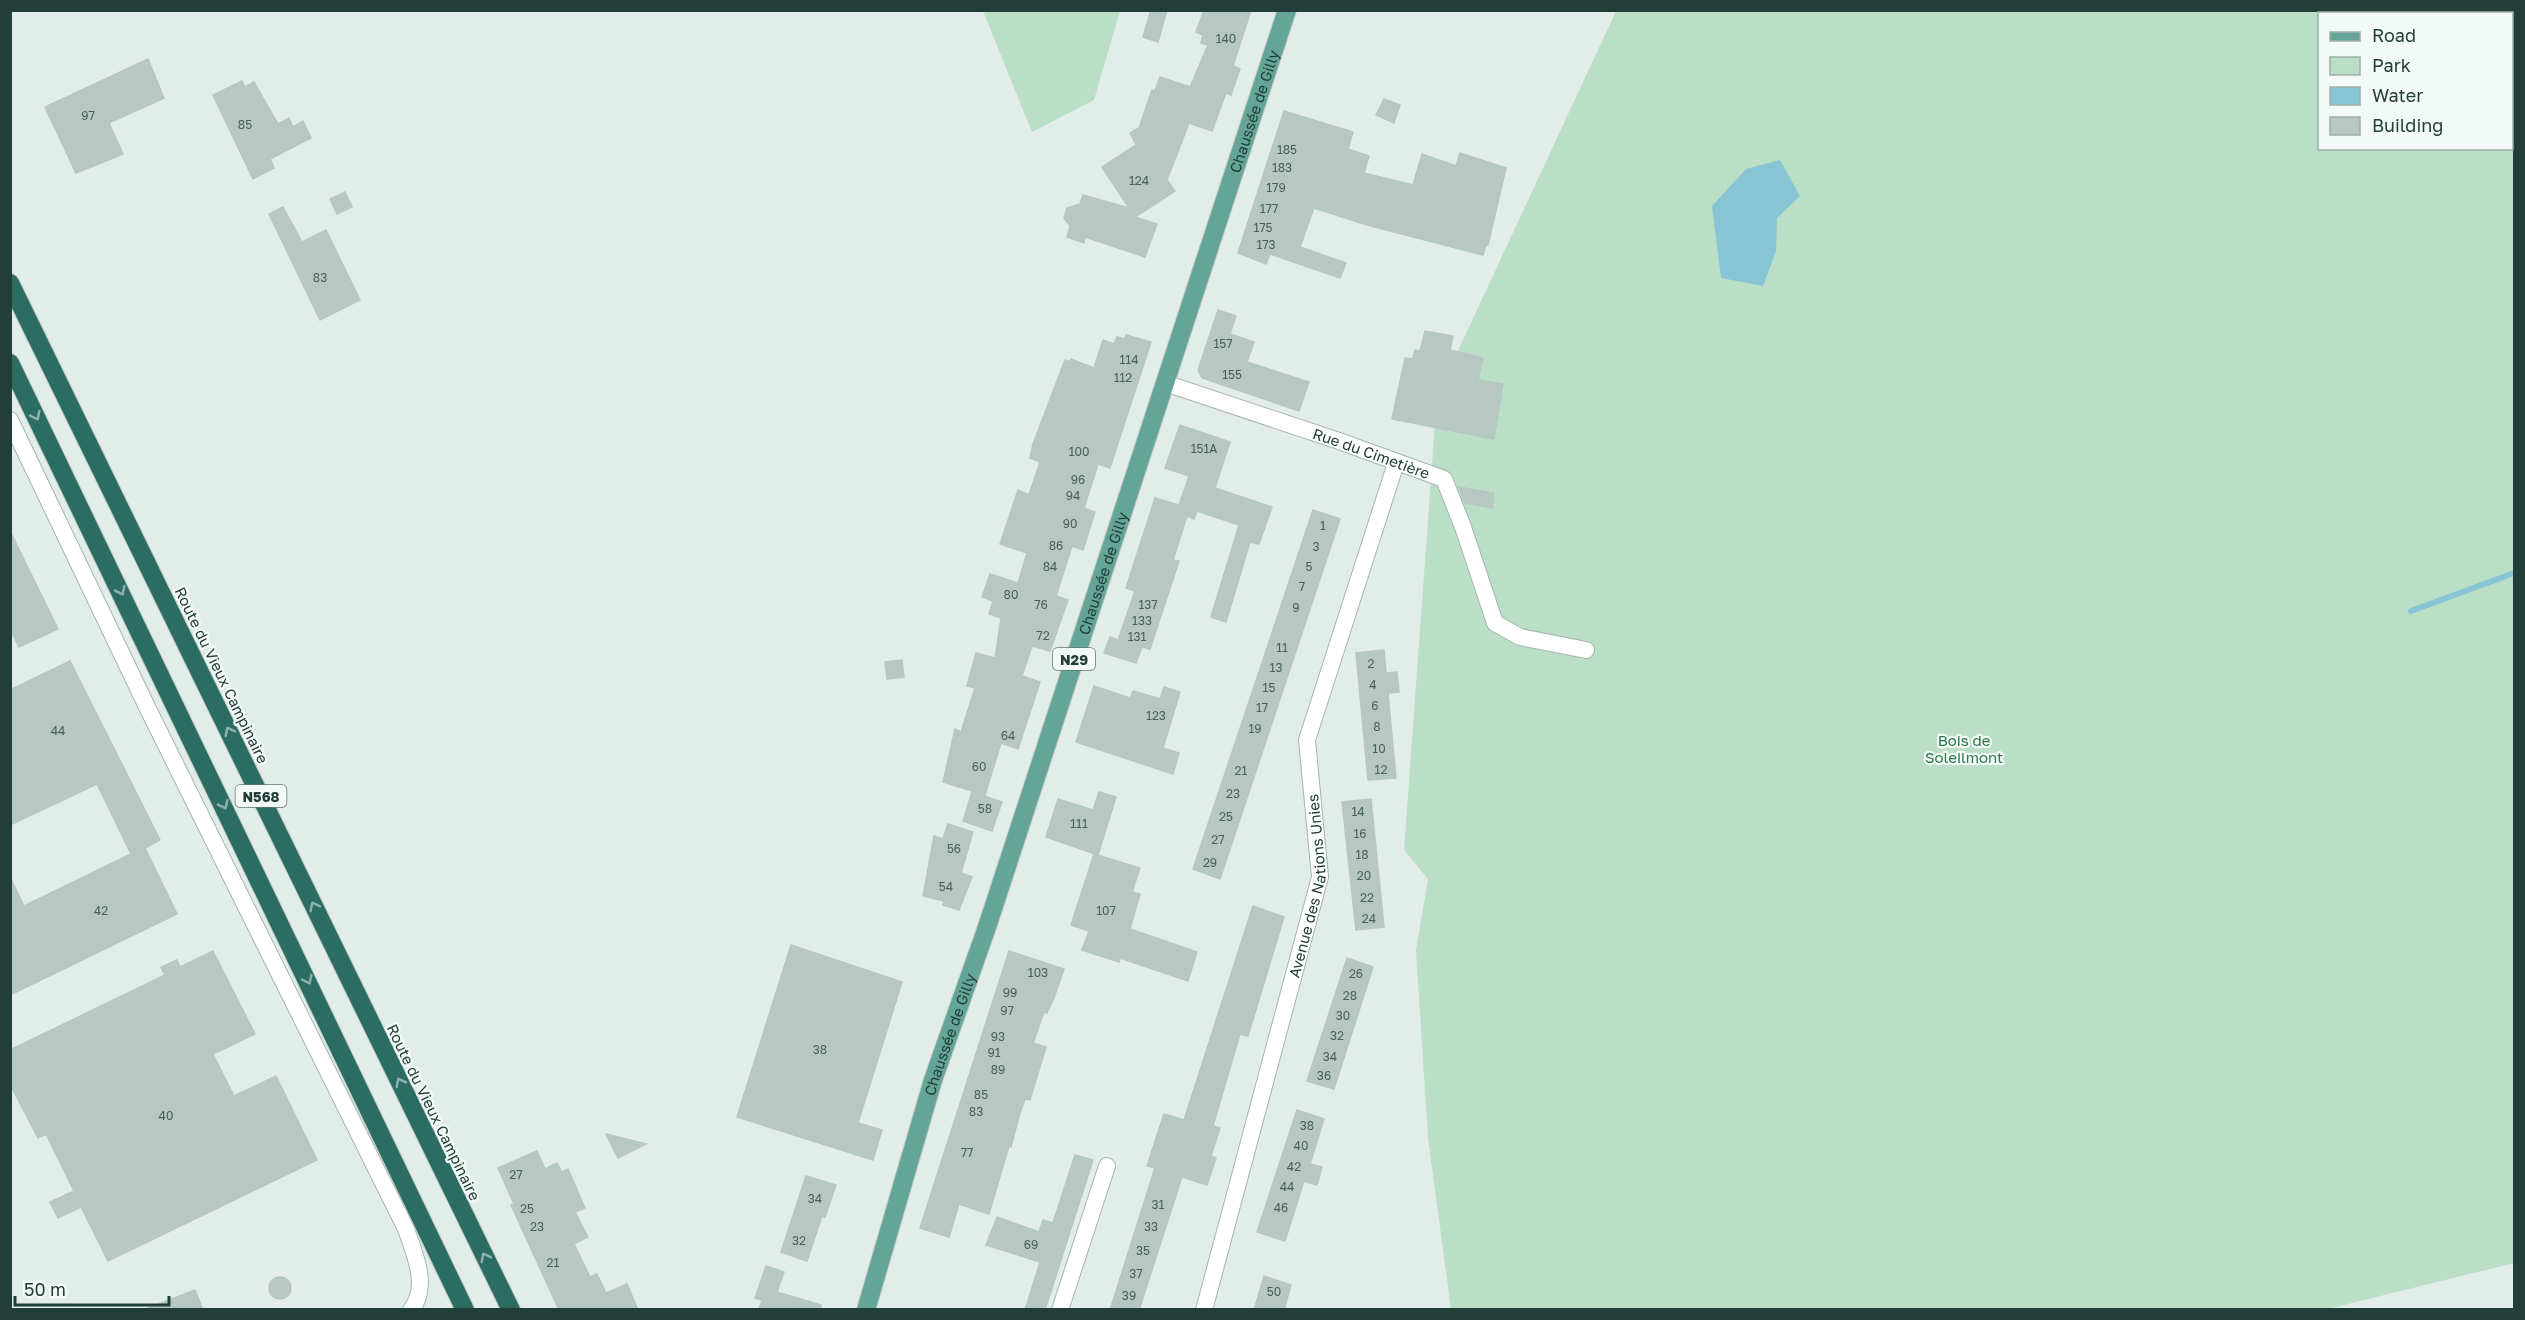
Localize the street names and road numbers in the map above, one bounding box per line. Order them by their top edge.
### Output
street label: Chaussée de Gilly [1225,47,1283,175]
street label: Rue du Cimetière [1311,424,1433,482]
street label: Chaussée de Gilly [1074,509,1131,637]
street label: Route du Vieux Campinaire [171,584,273,766]
road number: N29 [1053,648,1095,670]
road number: N568 [236,785,286,807]
street label: Avenue des Nations Unies [1284,793,1329,980]
street label: Chaussée de Gilly [920,970,979,1098]
street label: Route du Vieux Campinaire [383,1021,485,1203]

